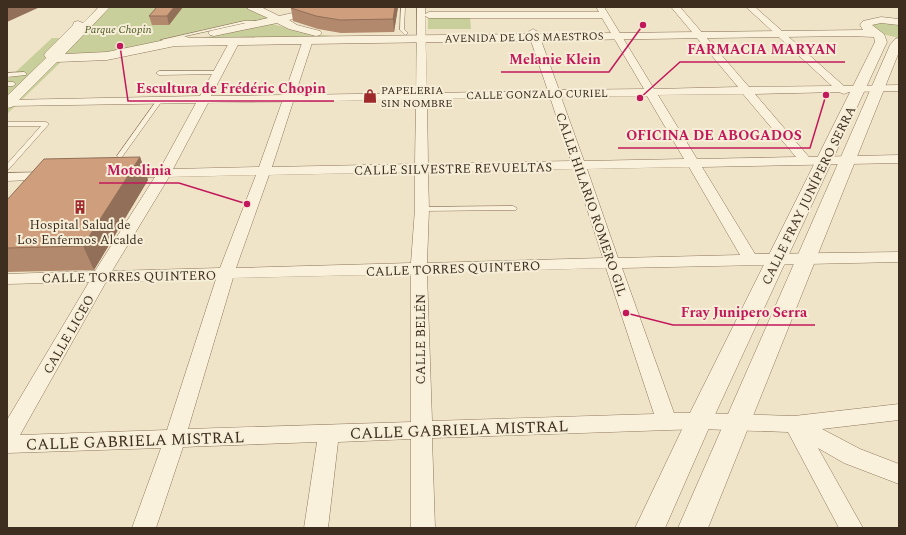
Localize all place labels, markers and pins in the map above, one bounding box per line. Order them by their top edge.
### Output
callout: FARMACIA MARYAN [680,36,845,62]
callout: Melanie Klein [501,46,609,72]
callout: Escultura de Frédéric Chopin [128,75,334,101]
place label: PAPELERIA SIN NOMBRE [381,82,453,112]
shop icon: PAPELERIA SIN NOMBRE [362,88,378,104]
callout: OFICINA DE ABOGADOS [618,122,810,148]
callout: Motolinia [99,157,179,183]
building icon: Hospital Salud de Los Enfermos Alcalde [72,199,88,215]
place label: Hospital Salud de Los Enfermos Alcalde [17,215,143,250]
callout: Fray Junipero Serra [673,299,815,325]

